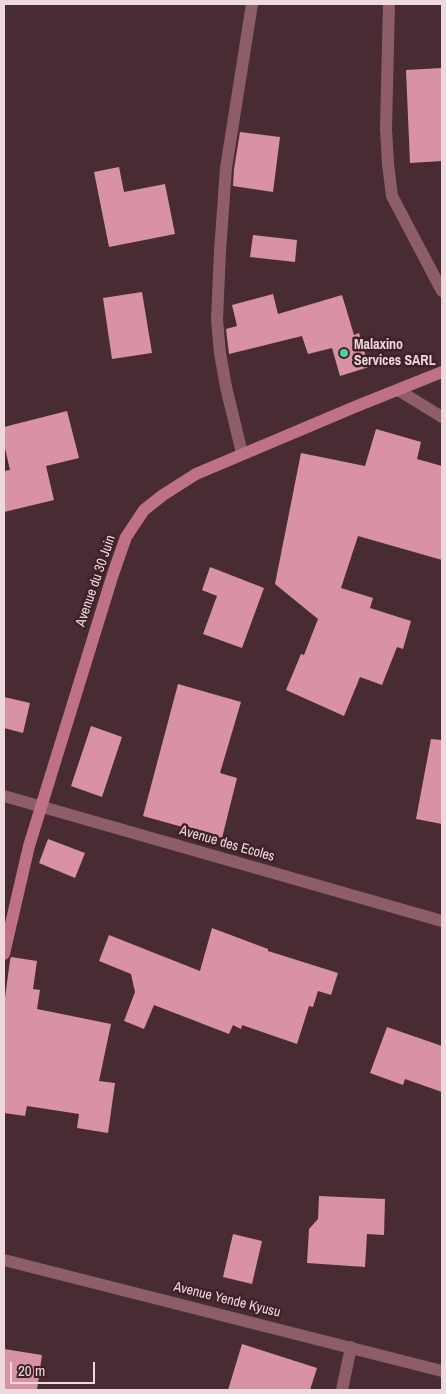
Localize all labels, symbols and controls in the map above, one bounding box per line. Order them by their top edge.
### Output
place label: Malaxino Services SARL [354,337,436,370]
marker: Malaxino Services SARL [338,347,350,359]
street label: Avenue du 30 Juin [73,533,119,629]
street label: Avenue des Ecoles [178,822,276,866]
street label: Avenue Yende Kyusu [172,1279,282,1321]
scale bar [12,1352,98,1384]
text: 20 m [18,1360,45,1381]

